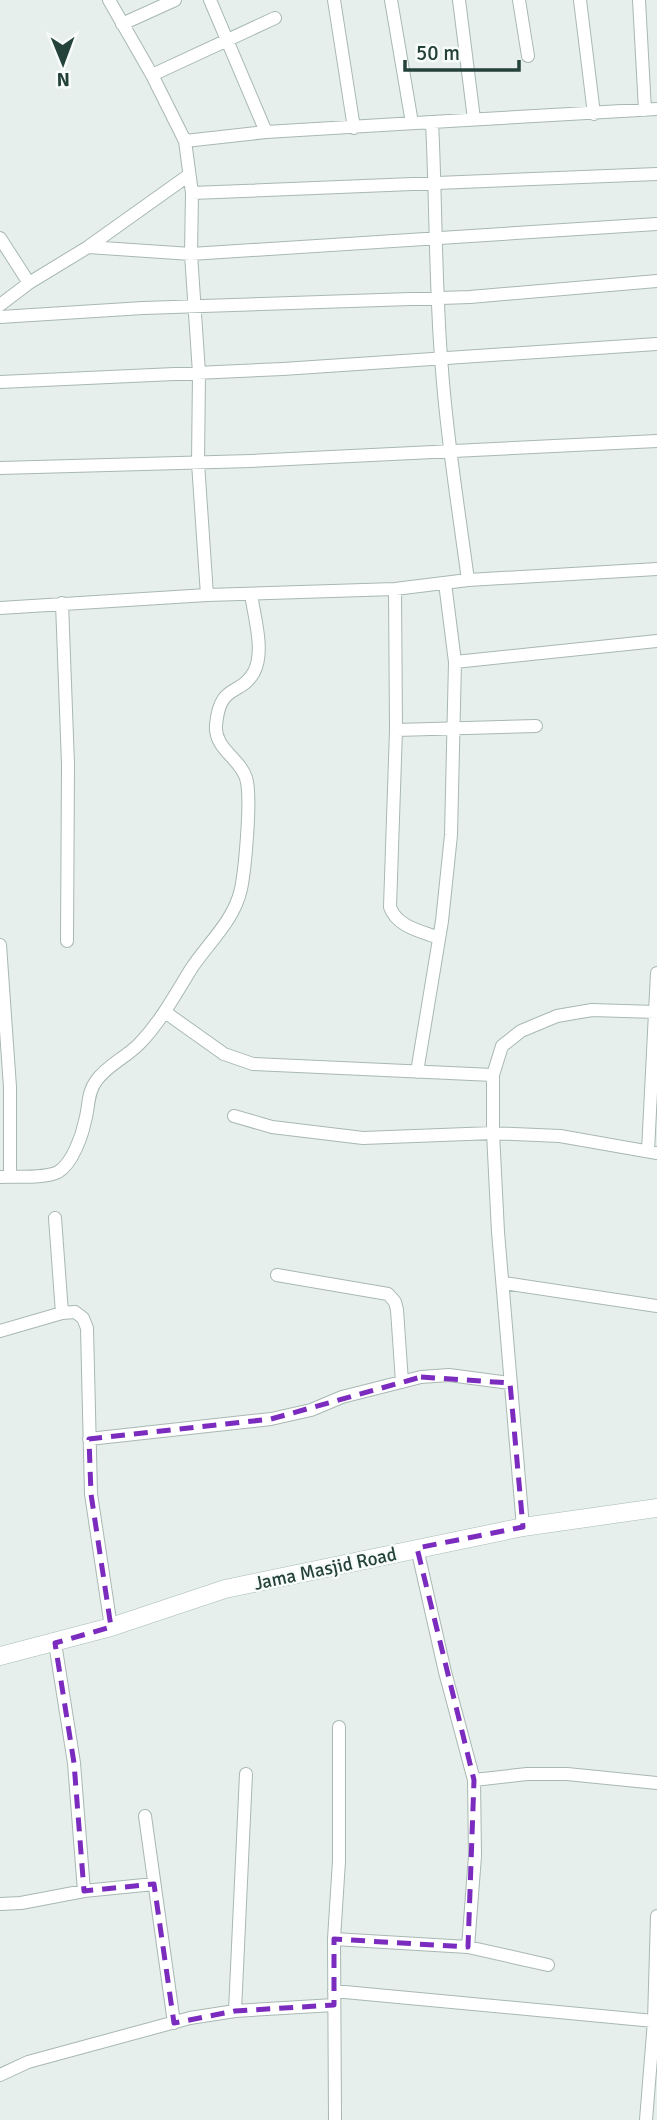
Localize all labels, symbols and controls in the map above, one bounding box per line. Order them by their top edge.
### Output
north arrow [28,28,98,98]
scale bar [405,28,519,72]
text: 50 m [416,40,460,66]
text: N [56,67,70,91]
street label: Jama Masjid Road [252,1542,399,1596]

